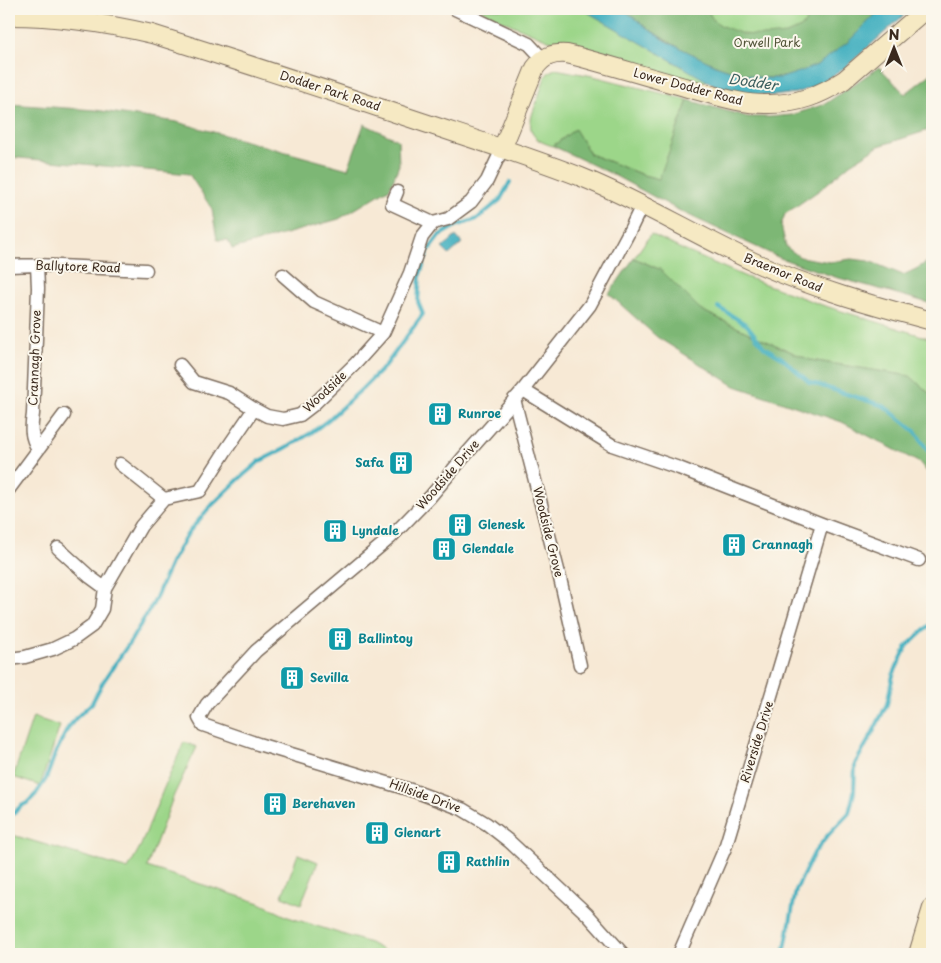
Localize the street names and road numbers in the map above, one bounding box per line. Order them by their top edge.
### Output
street label: Lower Dodder Road [632,63,745,109]
street label: Dodder Park Road [278,65,383,115]
street label: Braemor Road [741,248,826,296]
street label: Ballytore Road [35,256,121,276]
street label: Crannagh Grove [23,310,45,406]
street label: Woodside [298,366,350,416]
street label: Woodside Drive [412,435,483,513]
street label: Woodside Grove [529,485,569,579]
street label: Riverside Drive [735,698,777,785]
street label: Hillside Drive [387,774,464,816]

